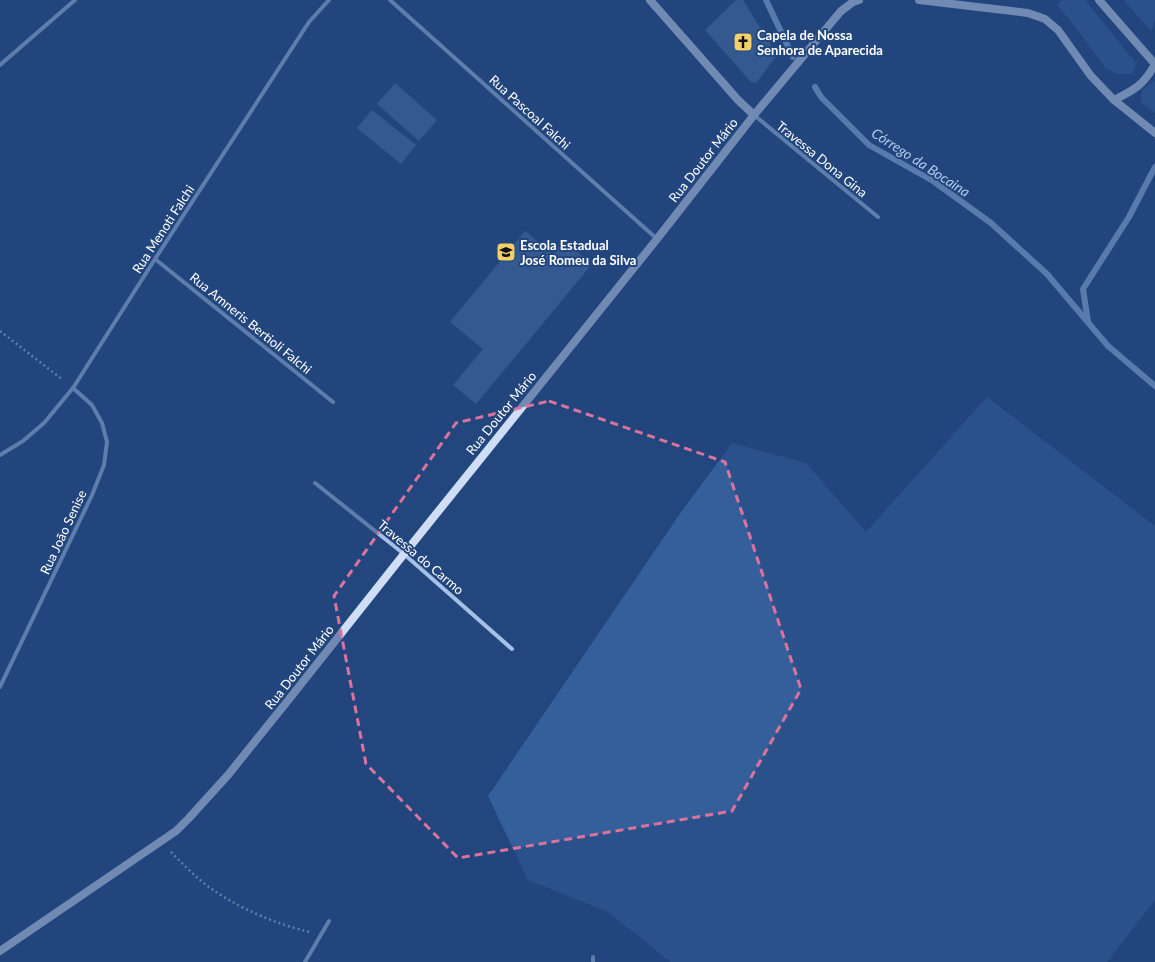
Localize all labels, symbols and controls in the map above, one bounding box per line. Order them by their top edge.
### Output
place label: Capela de Nossa Senhora de Aparecida [757,27,883,58]
church icon: Capela de Nossa Senhora de Aparecida [732,31,754,53]
street label: Rua Pascoal Falchi [486,71,574,153]
street label: Rua Doutor Mário [665,115,741,205]
street label: Travessa Dona Gina [773,117,871,201]
water label: Córrego da Bocaina [869,124,973,200]
street label: Rua Menoti Falchi [129,182,197,276]
place label: Escola Estadual José Romeu da Silva [520,237,636,268]
school or university icon: Escola Estadual José Romeu da Silva [495,241,517,263]
street label: Rua Amneris Bertioli Falchi [187,269,315,377]
street label: Rua Doutor Mário [462,368,540,458]
street label: Rua João Senise [37,487,90,577]
street label: Travessa do Carmo [375,516,467,598]
street label: Rua Doutor Mário [261,622,337,712]

